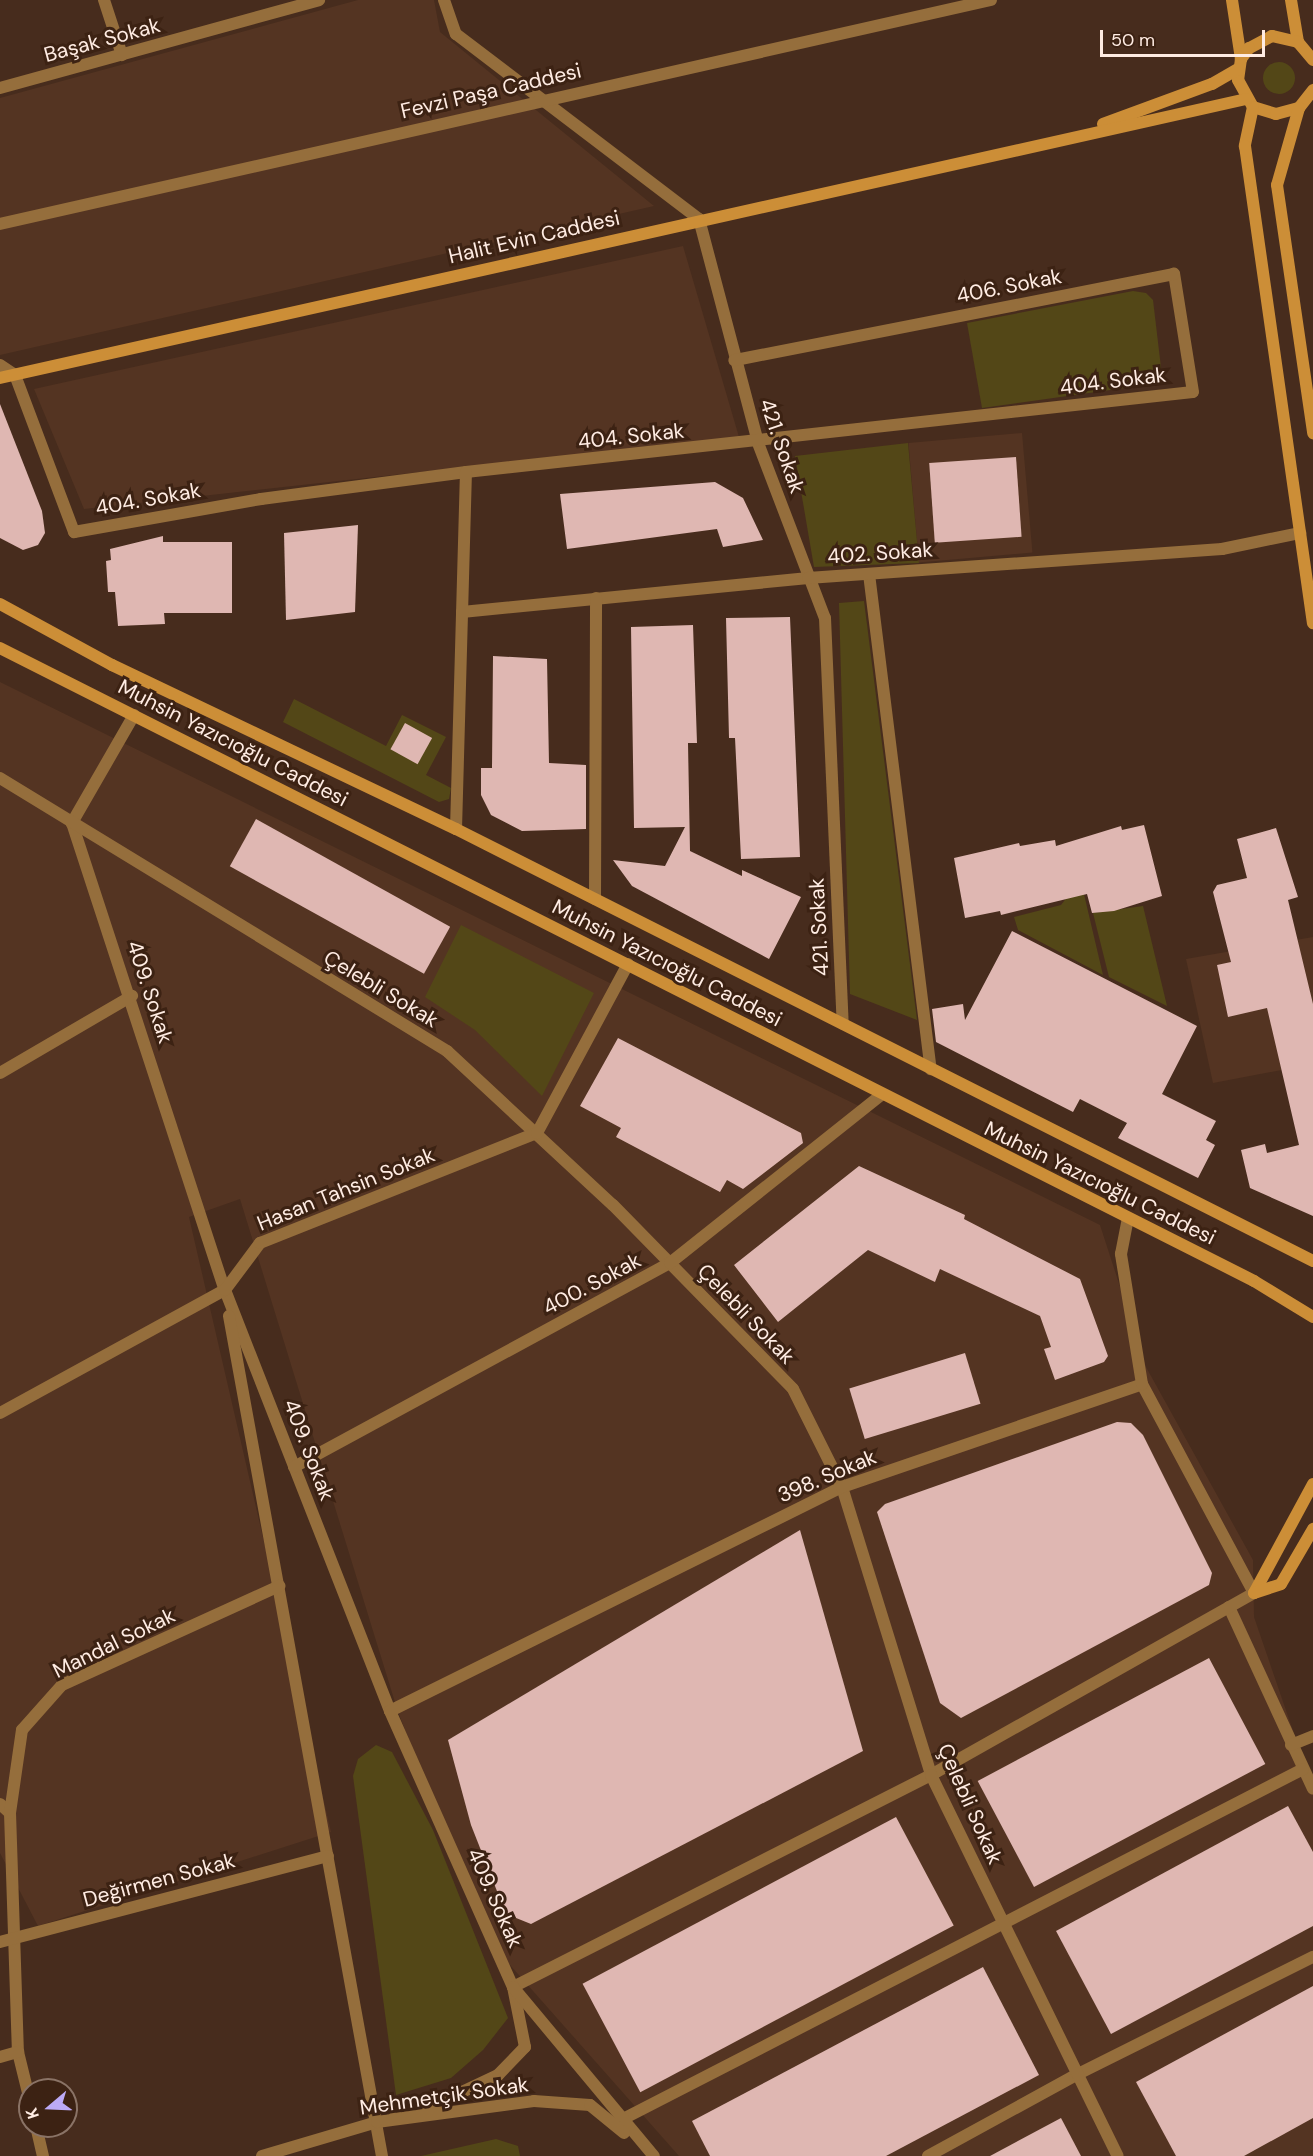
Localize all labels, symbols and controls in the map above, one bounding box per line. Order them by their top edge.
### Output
street label: Başak Sokak [41,12,163,68]
scale bar [1103,18,1268,56]
text: 50 m [1111,28,1155,52]
street label: Fevzi Paşa Caddesi [398,58,584,124]
street label: Halit Evin Caddesi [446,205,622,269]
street label: 406. Sokak [954,263,1064,309]
street label: 404. Sokak [1058,362,1168,400]
street label: 421. Sokak [754,395,810,497]
street label: 404. Sokak [577,418,685,454]
street label: 404. Sokak [93,477,203,521]
street label: 402. Sokak [826,537,934,569]
street label: Muhsin Yazıcıoğlu Caddesi [114,674,352,812]
street label: 421. Sokak [804,877,834,977]
street label: Muhsin Yazıcıoğlu Caddesi [548,894,786,1032]
street label: 409. Sokak [122,937,178,1047]
street label: Çelebli Sokak [319,945,443,1033]
street label: Muhsin Yazıcıoğlu Caddesi [980,1116,1220,1250]
street label: Hasan Tahsin Sokak [253,1142,439,1236]
street label: 400. Sokak [539,1248,645,1320]
street label: Çelebli Sokak [692,1259,800,1369]
street label: 409. Sokak [278,1396,340,1504]
street label: 398. Sokak [774,1444,880,1508]
street label: Mandal Sokak [49,1602,179,1684]
street label: Çelebli Sokak [932,1740,1008,1868]
street label: 409. Sokak [462,1844,528,1952]
street label: Değirmen Sokak [80,1848,238,1912]
street label: Mehmetçik Sokak [358,2072,530,2120]
north arrow [18,2078,78,2138]
text: K [21,2105,44,2122]

